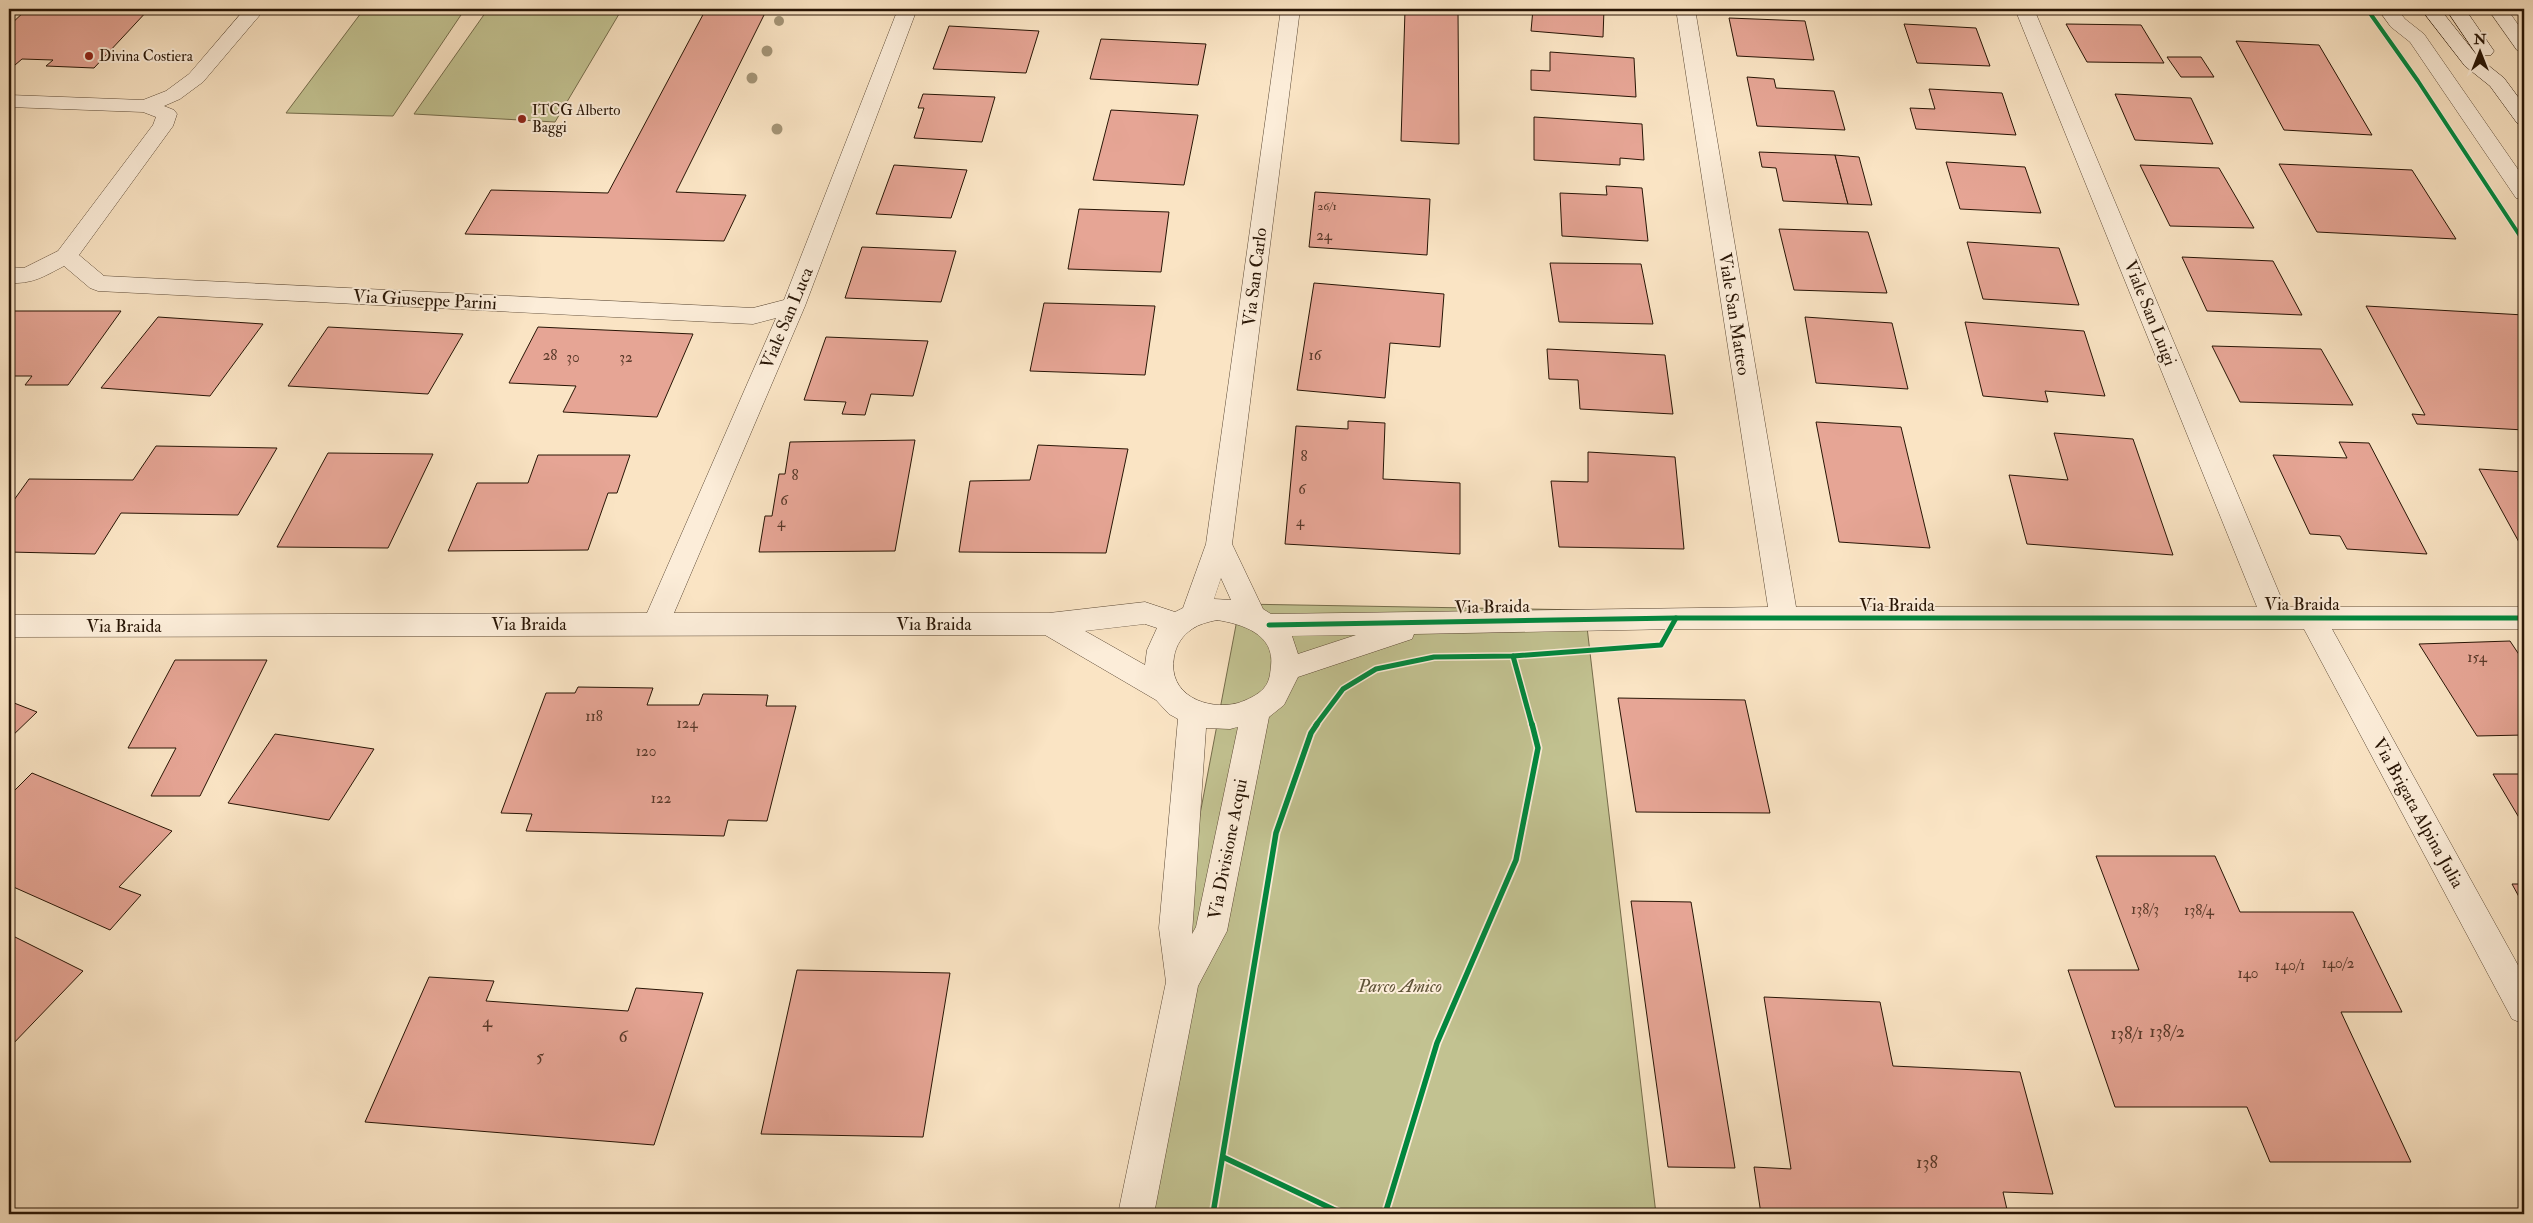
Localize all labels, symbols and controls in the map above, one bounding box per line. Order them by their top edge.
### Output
north arrow [2456,28,2506,78]
text: N [2473,31,2487,48]
place label: Divina Costiera [99,47,194,66]
marker: Divina Costiera [83,50,95,62]
place label: ITCG Alberto Baggi [532,101,621,137]
marker: ITCG Alberto Baggi [516,113,528,125]
house number: 26/1 [1317,199,1337,214]
street label: Via San Carlo [1238,226,1273,328]
house number: 24 [1316,226,1333,245]
street label: Viale San Matteo [1713,251,1755,377]
street label: Viale San Luigi [2118,257,2182,369]
street label: Viale San Luca [755,263,819,372]
street label: Via Giuseppe Parini [352,285,498,315]
house number: 28 [543,346,557,365]
house number: 16 [1309,346,1323,365]
house number: 30 [566,348,580,367]
house number: 32 [619,348,633,367]
house number: 8 [1300,447,1308,466]
house number: 8 [791,466,799,485]
house number: 6 [1298,480,1307,499]
house number: 6 [780,491,789,510]
house number: 4 [1296,512,1305,531]
house number: 4 [777,513,786,532]
street label: Via Braida [2264,593,2340,616]
street label: Via Braida [1859,594,1935,617]
street label: Via Braida [1454,595,1530,619]
street label: Via Braida [491,613,567,636]
street label: Via Braida [896,613,972,636]
street label: Via Braida [86,615,162,638]
house number: 154 [2467,648,2488,667]
house number: 118 [585,707,603,726]
house number: 124 [676,714,698,733]
street label: Via Brigata Alpina Julia [2367,734,2469,893]
house number: 120 [636,742,656,761]
street label: Via Divisione Acqui [1203,776,1253,921]
house number: 122 [651,789,672,808]
house number: 138/3 [2131,900,2159,919]
house number: 138/4 [2184,901,2215,920]
house number: 140/2 [2322,954,2355,973]
house number: 140/1 [2275,956,2305,975]
house number: 140 [2237,964,2259,983]
park label: Parco Amico [1357,975,1442,998]
house number: 4 [482,1010,493,1033]
house number: 138/2 [2149,1020,2185,1043]
house number: 138/1 [2111,1022,2143,1045]
house number: 6 [618,1025,628,1048]
house number: 5 [536,1045,544,1068]
house number: 138 [1916,1151,1938,1174]

